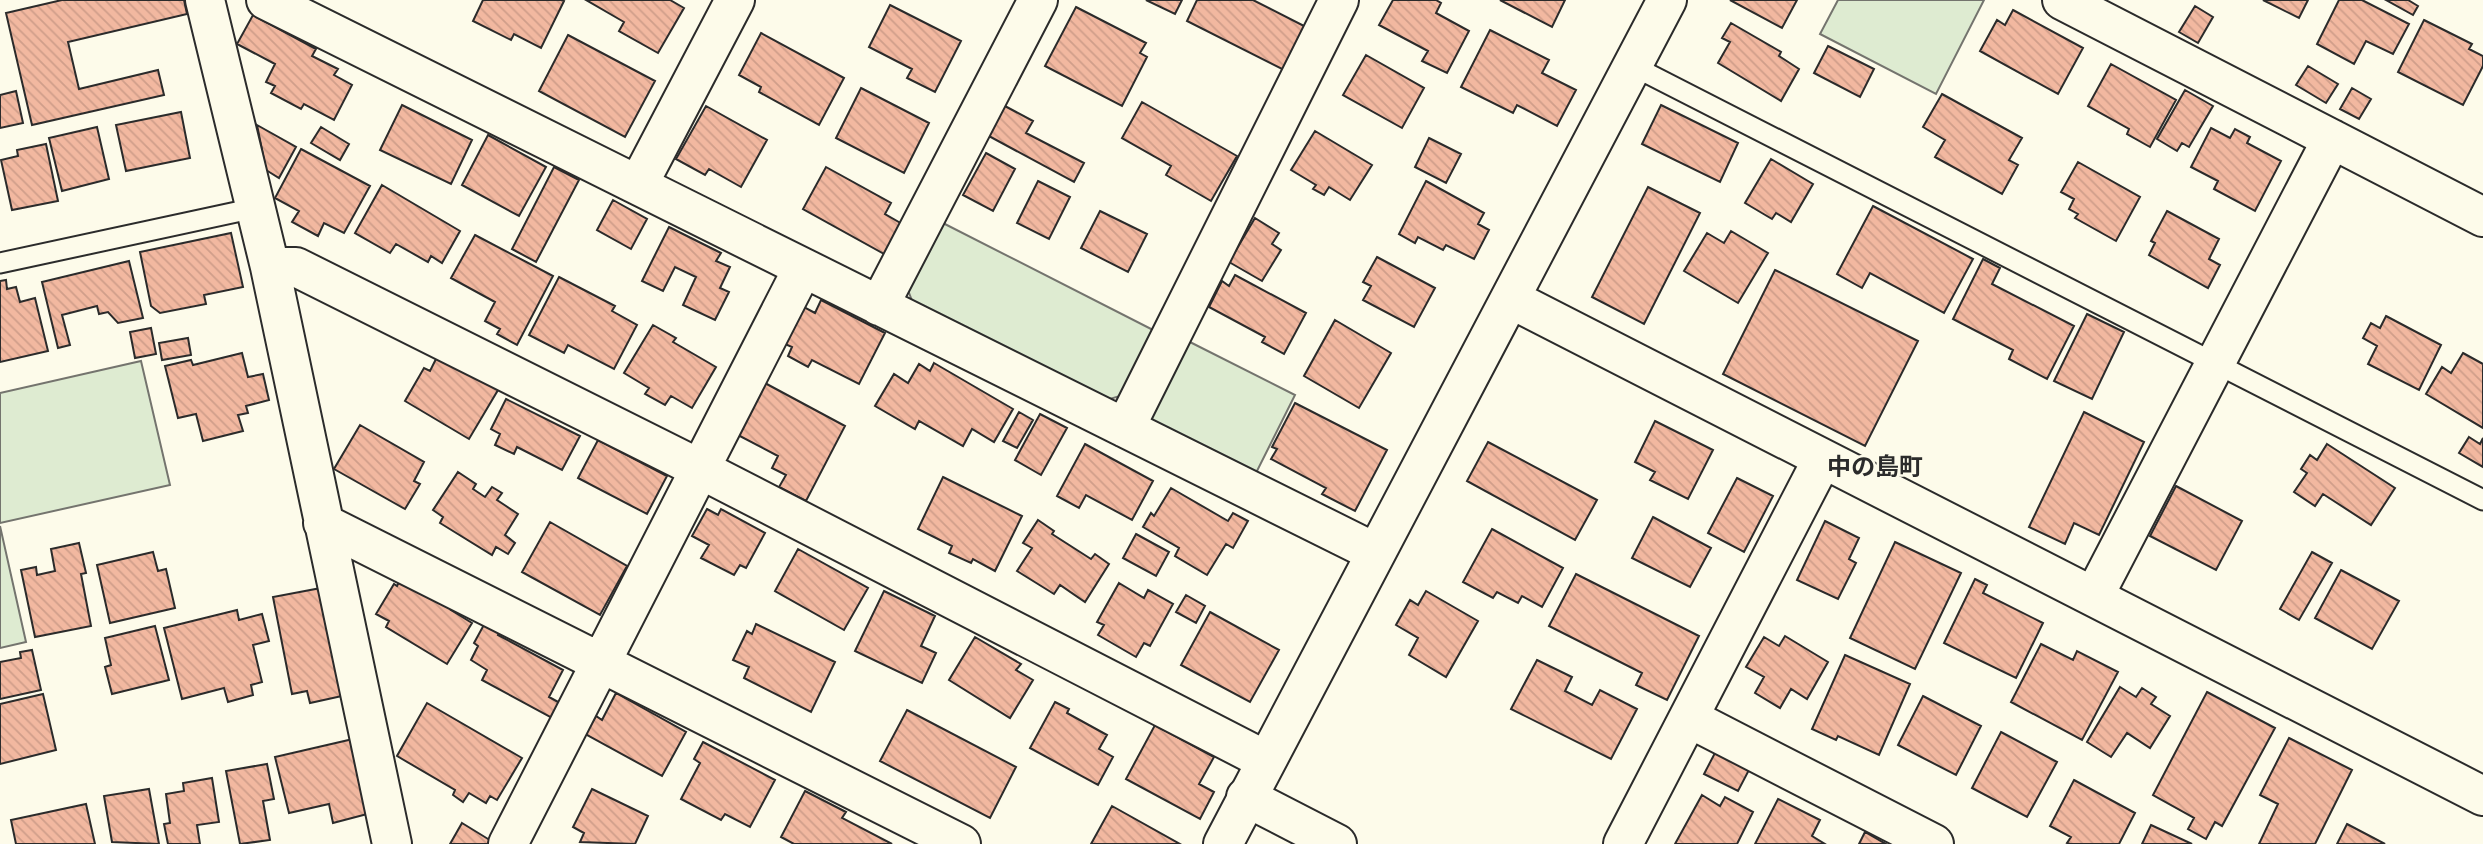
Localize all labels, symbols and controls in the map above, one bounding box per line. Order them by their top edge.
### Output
district label: 中の島町 [1827,452,1923,482]

